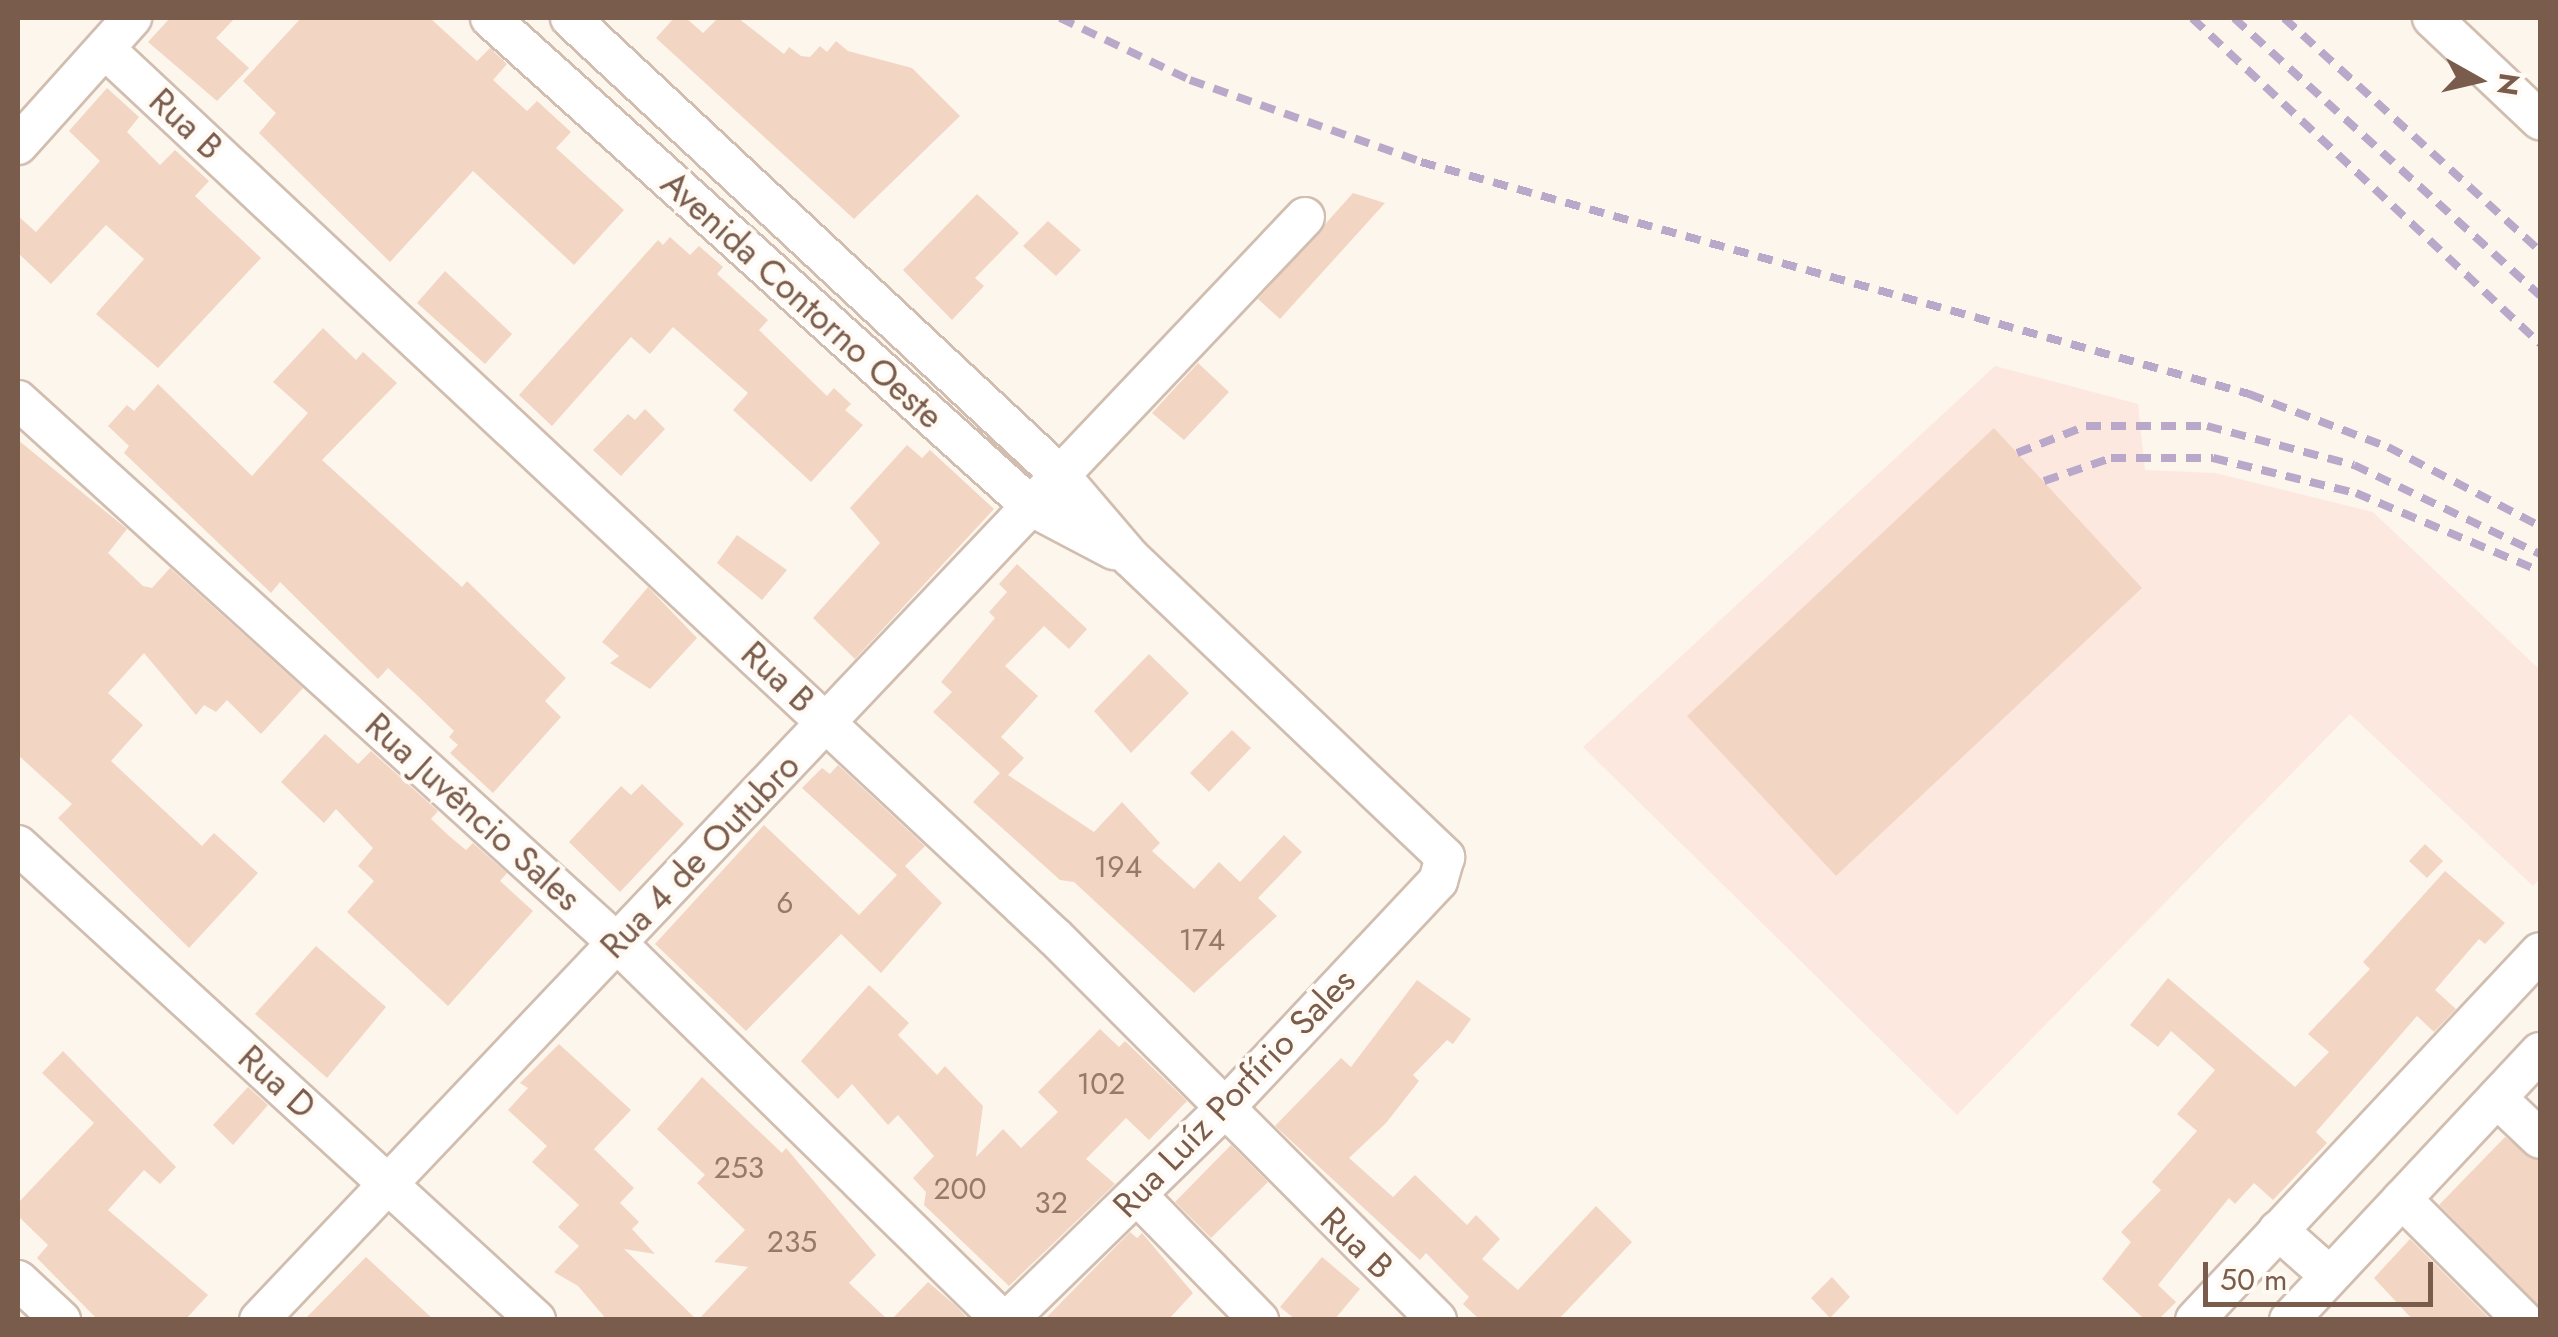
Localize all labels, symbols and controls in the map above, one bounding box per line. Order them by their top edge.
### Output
north arrow [2428,30,2528,130]
text: N [2486,70,2530,98]
street label: Rua B [141,80,231,168]
street label: Avenida Contorno Oeste [653,163,951,437]
street label: Rua B [733,633,823,721]
street label: Rua Juvêncio Sales [357,704,589,920]
street label: Rua 4 de Outubro [592,745,808,967]
house number: 194 [1094,849,1142,885]
house number: 6 [776,885,794,921]
house number: 174 [1179,922,1225,958]
street label: Rua Luíz Porfírio Sales [1104,960,1364,1226]
street label: Rua D [230,1037,324,1127]
house number: 102 [1077,1066,1125,1102]
house number: 253 [714,1150,764,1186]
house number: 200 [933,1171,987,1207]
house number: 32 [1034,1185,1068,1221]
street label: Rua B [1312,1198,1402,1288]
house number: 235 [767,1224,817,1260]
scale bar [2208,1242,2438,1304]
text: 50 m [2220,1258,2287,1301]

